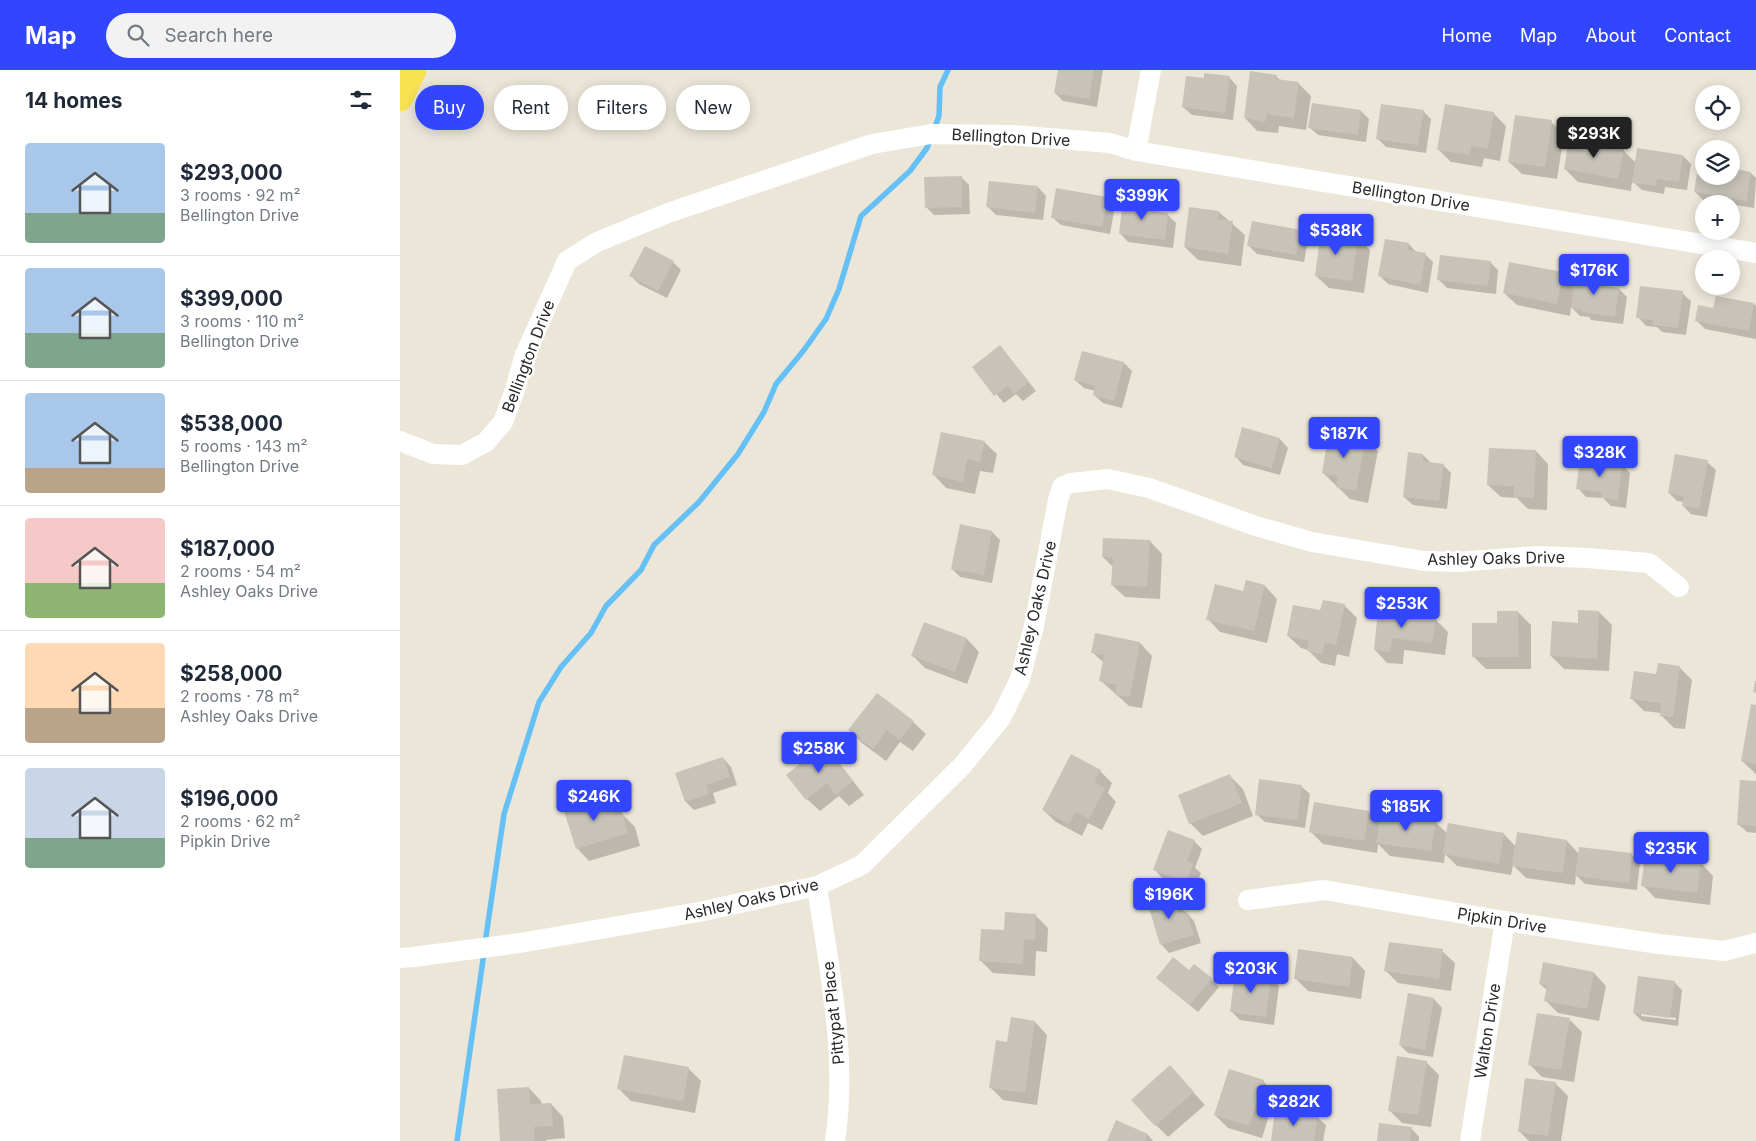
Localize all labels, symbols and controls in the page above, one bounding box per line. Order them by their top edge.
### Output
search box [106,13,456,58]
text: Map [25,21,76,50]
icon: search [124,21,152,49]
text: Search here [164,24,273,47]
text: Home [1442,25,1492,46]
text: Map [1520,25,1557,46]
text: About [1585,25,1636,46]
text: Contact [1664,25,1731,46]
chip: Buy [415,85,484,130]
chip: Rent [494,85,568,130]
chip: Filters [578,85,666,130]
chip: New [676,85,750,130]
map controls [1695,85,1740,295]
button: locate [1695,85,1740,130]
icon: filters [347,86,375,114]
text: 14 homes [25,88,123,113]
pin: $293K [1559,116,1629,159]
text: $293K [1568,123,1620,143]
street label: Bellington Drive [951,124,1071,150]
button: layers [1695,140,1740,185]
text: $293,000 [180,160,283,185]
icon: home [65,163,125,223]
street label: Bellington Drive [1351,177,1471,215]
pin: $399K [1107,178,1177,221]
text: 3 rooms · 92 m² [180,185,301,205]
text: $399K [1115,185,1169,205]
button: + [1695,195,1740,240]
text: Bellington Drive [180,205,299,225]
pin: $538K [1301,214,1371,256]
text: $538K [1310,220,1362,240]
button: − [1695,250,1740,295]
pin: $176K [1559,254,1629,296]
text: $176K [1570,260,1618,280]
text: $399,000 [180,286,283,311]
icon: home [65,288,125,348]
street label: Bellington Drive [497,297,559,415]
text: 3 rooms · 110 m² [180,311,304,331]
text: Bellington Drive [180,331,299,351]
text: $538,000 [180,411,283,436]
icon: home [65,413,125,473]
pin: $187K [1309,416,1379,459]
text: $187K [1320,423,1368,443]
text: 5 rooms · 143 m² [180,436,308,456]
pin: $328K [1565,436,1635,478]
text: $328K [1574,442,1626,462]
text: Bellington Drive [180,456,299,476]
text: $187,000 [180,536,275,561]
icon: home [65,538,125,598]
street label: Ashley Oaks Drive [1010,539,1060,677]
street label: Ashley Oaks Drive [1427,547,1565,569]
text: 2 rooms · 54 m² [180,561,301,581]
text: Ashley Oaks Drive [180,581,318,601]
pin: $253K [1367,586,1437,629]
text: $253K [1376,593,1428,613]
text: $258,000 [180,661,283,686]
icon: home [65,663,125,723]
text: 2 rooms · 78 m² [180,686,300,706]
text: Ashley Oaks Drive [180,706,318,726]
pin: $258K [784,732,854,774]
text: $258K [793,738,845,758]
pin: $246K [559,780,629,822]
text: $196,000 [180,786,278,811]
text: $246K [567,786,621,806]
icon: home [65,788,125,848]
pin: $185K [1371,790,1441,832]
text: $185K [1381,796,1431,816]
text: 2 rooms · 62 m² [180,811,301,831]
text: Pipkin Drive [180,831,270,851]
pin: $235K [1636,832,1706,874]
text: $235K [1645,838,1697,858]
street label: Ashley Oaks Drive [682,874,820,924]
pin: $196K [1134,878,1204,920]
text: $196K [1144,884,1194,904]
street label: Pipkin Drive [1456,903,1548,937]
pin: $203K [1216,952,1286,994]
text: $203K [1224,958,1278,978]
street label: Pittypat Place [818,960,848,1066]
street label: Walton Drive [1470,982,1504,1080]
pin: $282K [1259,1084,1329,1127]
text: $282K [1268,1091,1320,1111]

